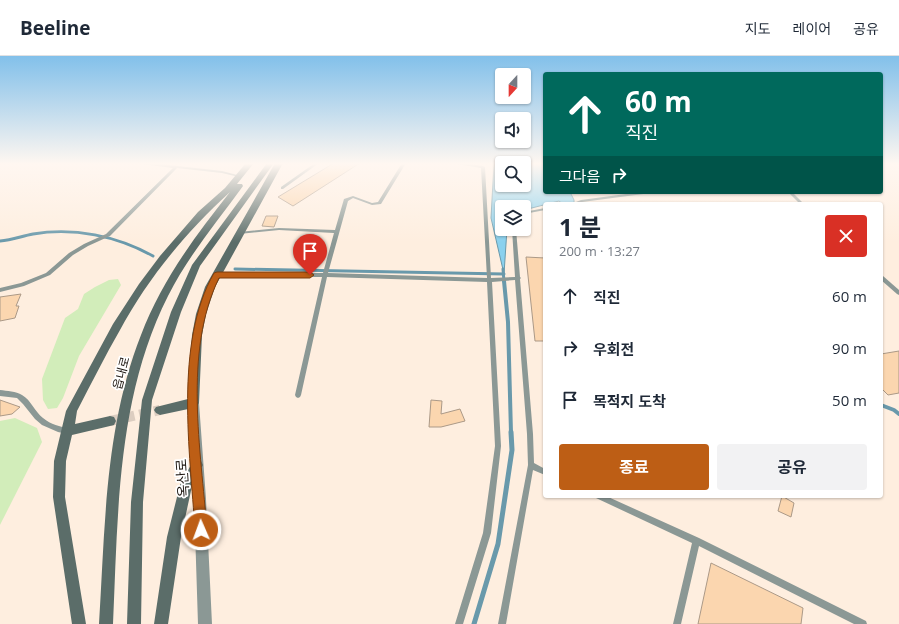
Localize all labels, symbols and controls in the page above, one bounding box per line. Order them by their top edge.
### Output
text: Beeline [20,15,91,41]
text: 지도 [745,19,771,38]
text: 레이어 [793,19,831,38]
text: 공유 [853,19,879,38]
north arrow [495,68,531,104]
map controls [495,68,531,236]
text: 60 m [625,82,692,120]
icon: ahead [559,88,611,140]
button: sound [495,112,531,148]
text: 직진 [625,120,658,144]
button: search [495,156,531,192]
icon: right [608,164,630,186]
text: 그다음 [559,166,600,186]
button: layers [495,200,531,236]
text: 1 분 [559,210,601,243]
button: close [825,215,867,257]
pin [293,234,327,275]
icon: arrive [299,240,321,262]
text: 200 m · 13:27 [559,242,640,260]
icon: ahead [559,285,581,307]
text: 60 m [832,286,867,306]
text: 직진 [593,287,621,307]
icon: right [559,337,581,359]
text: 90 m [832,338,867,358]
text: 우회전 [593,339,634,359]
street label: 읍내로 [109,355,133,391]
icon: arrive [559,389,581,411]
text: 50 m [832,390,867,410]
text: 목적지 도착 [593,391,666,411]
button: 종료 [559,444,709,490]
button: 공유 [717,444,867,490]
street label: 옥산로 [171,458,193,498]
position arrow [180,509,222,551]

